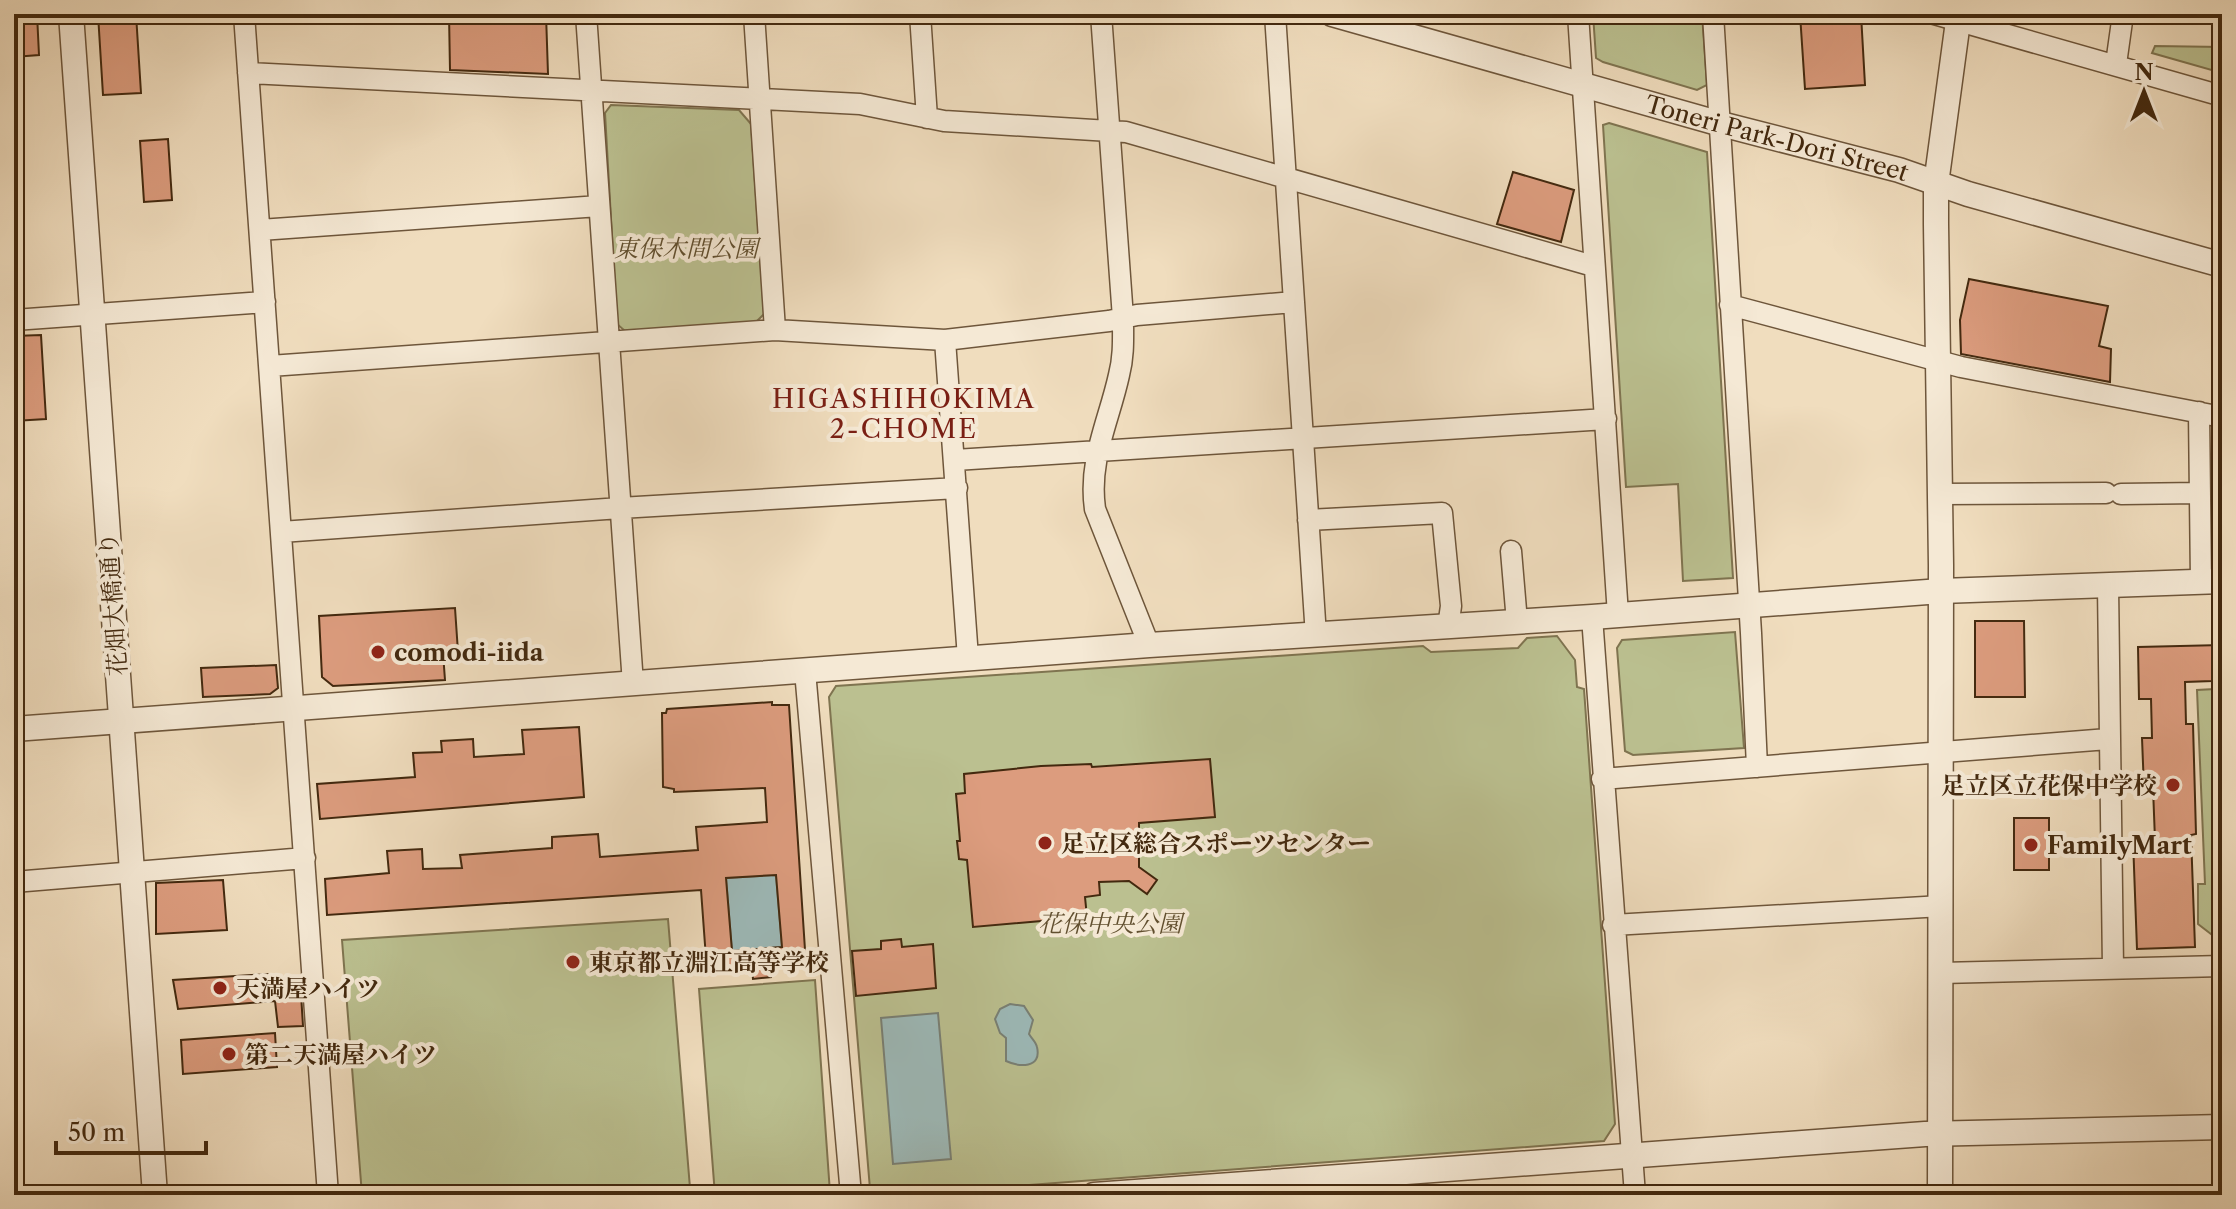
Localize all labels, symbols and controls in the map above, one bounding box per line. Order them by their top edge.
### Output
north arrow [2104,52,2184,132]
text: N [2134,59,2154,86]
street label: Toneri Park-Dori Street [1642,89,1913,187]
park label: 東保木間公園 [614,234,762,263]
district label: HIGASHIHOKIMA 2-CHOME [772,383,1036,445]
street label: 花畑大橋通り [94,531,132,677]
place label: comodi-iida [394,638,545,667]
marker: comodi-iida [369,643,387,661]
place label: 足立区立花保中学校 [1941,771,2157,800]
marker: 足立区立花保中学校 [2164,776,2182,794]
place label: 足立区総合スポーツセンター [1061,829,1371,858]
place label: FamilyMart [2047,831,2192,860]
marker: 足立区総合スポーツセンター [1036,834,1054,852]
marker: FamilyMart [2022,836,2040,854]
park label: 花保中央公園 [1038,909,1186,938]
place label: 東京都立淵江高等学校 [589,948,829,977]
marker: 東京都立淵江高等学校 [564,953,582,971]
place label: 天満屋ハイツ [236,974,380,1003]
marker: 天満屋ハイツ [211,979,229,997]
place label: 第二天満屋ハイツ [245,1040,437,1069]
marker: 第二天満屋ハイツ [220,1045,238,1063]
scale bar [56,1105,206,1155]
text: 50 m [68,1118,125,1147]

